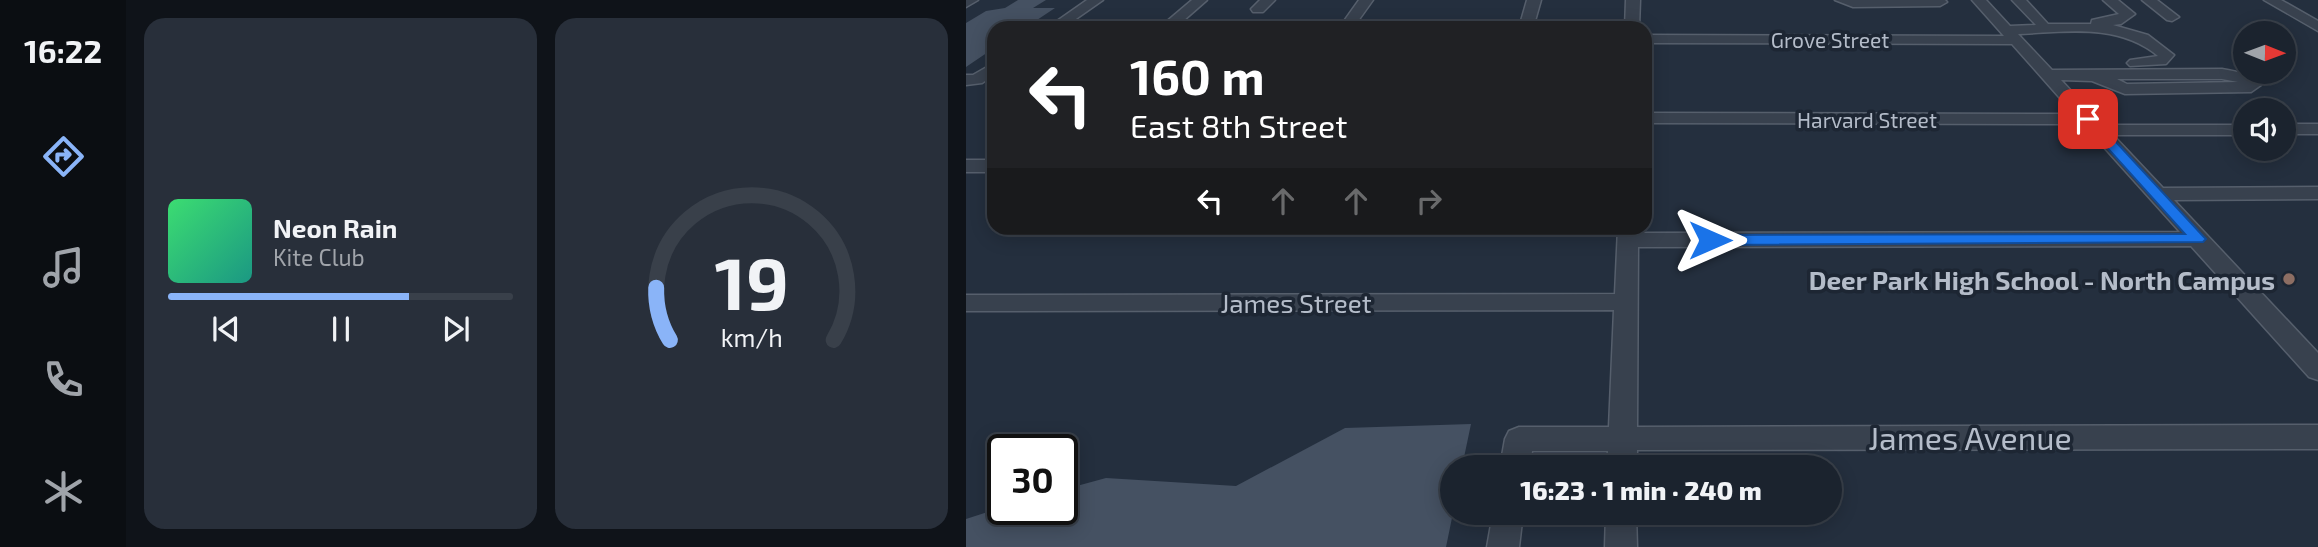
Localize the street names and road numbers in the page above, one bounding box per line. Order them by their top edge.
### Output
street label: Grove Street [1771,27,1889,52]
street label: Harvard Street [1797,107,1937,132]
street label: James Street [1220,287,1372,318]
street label: James Avenue [1868,418,2072,456]

